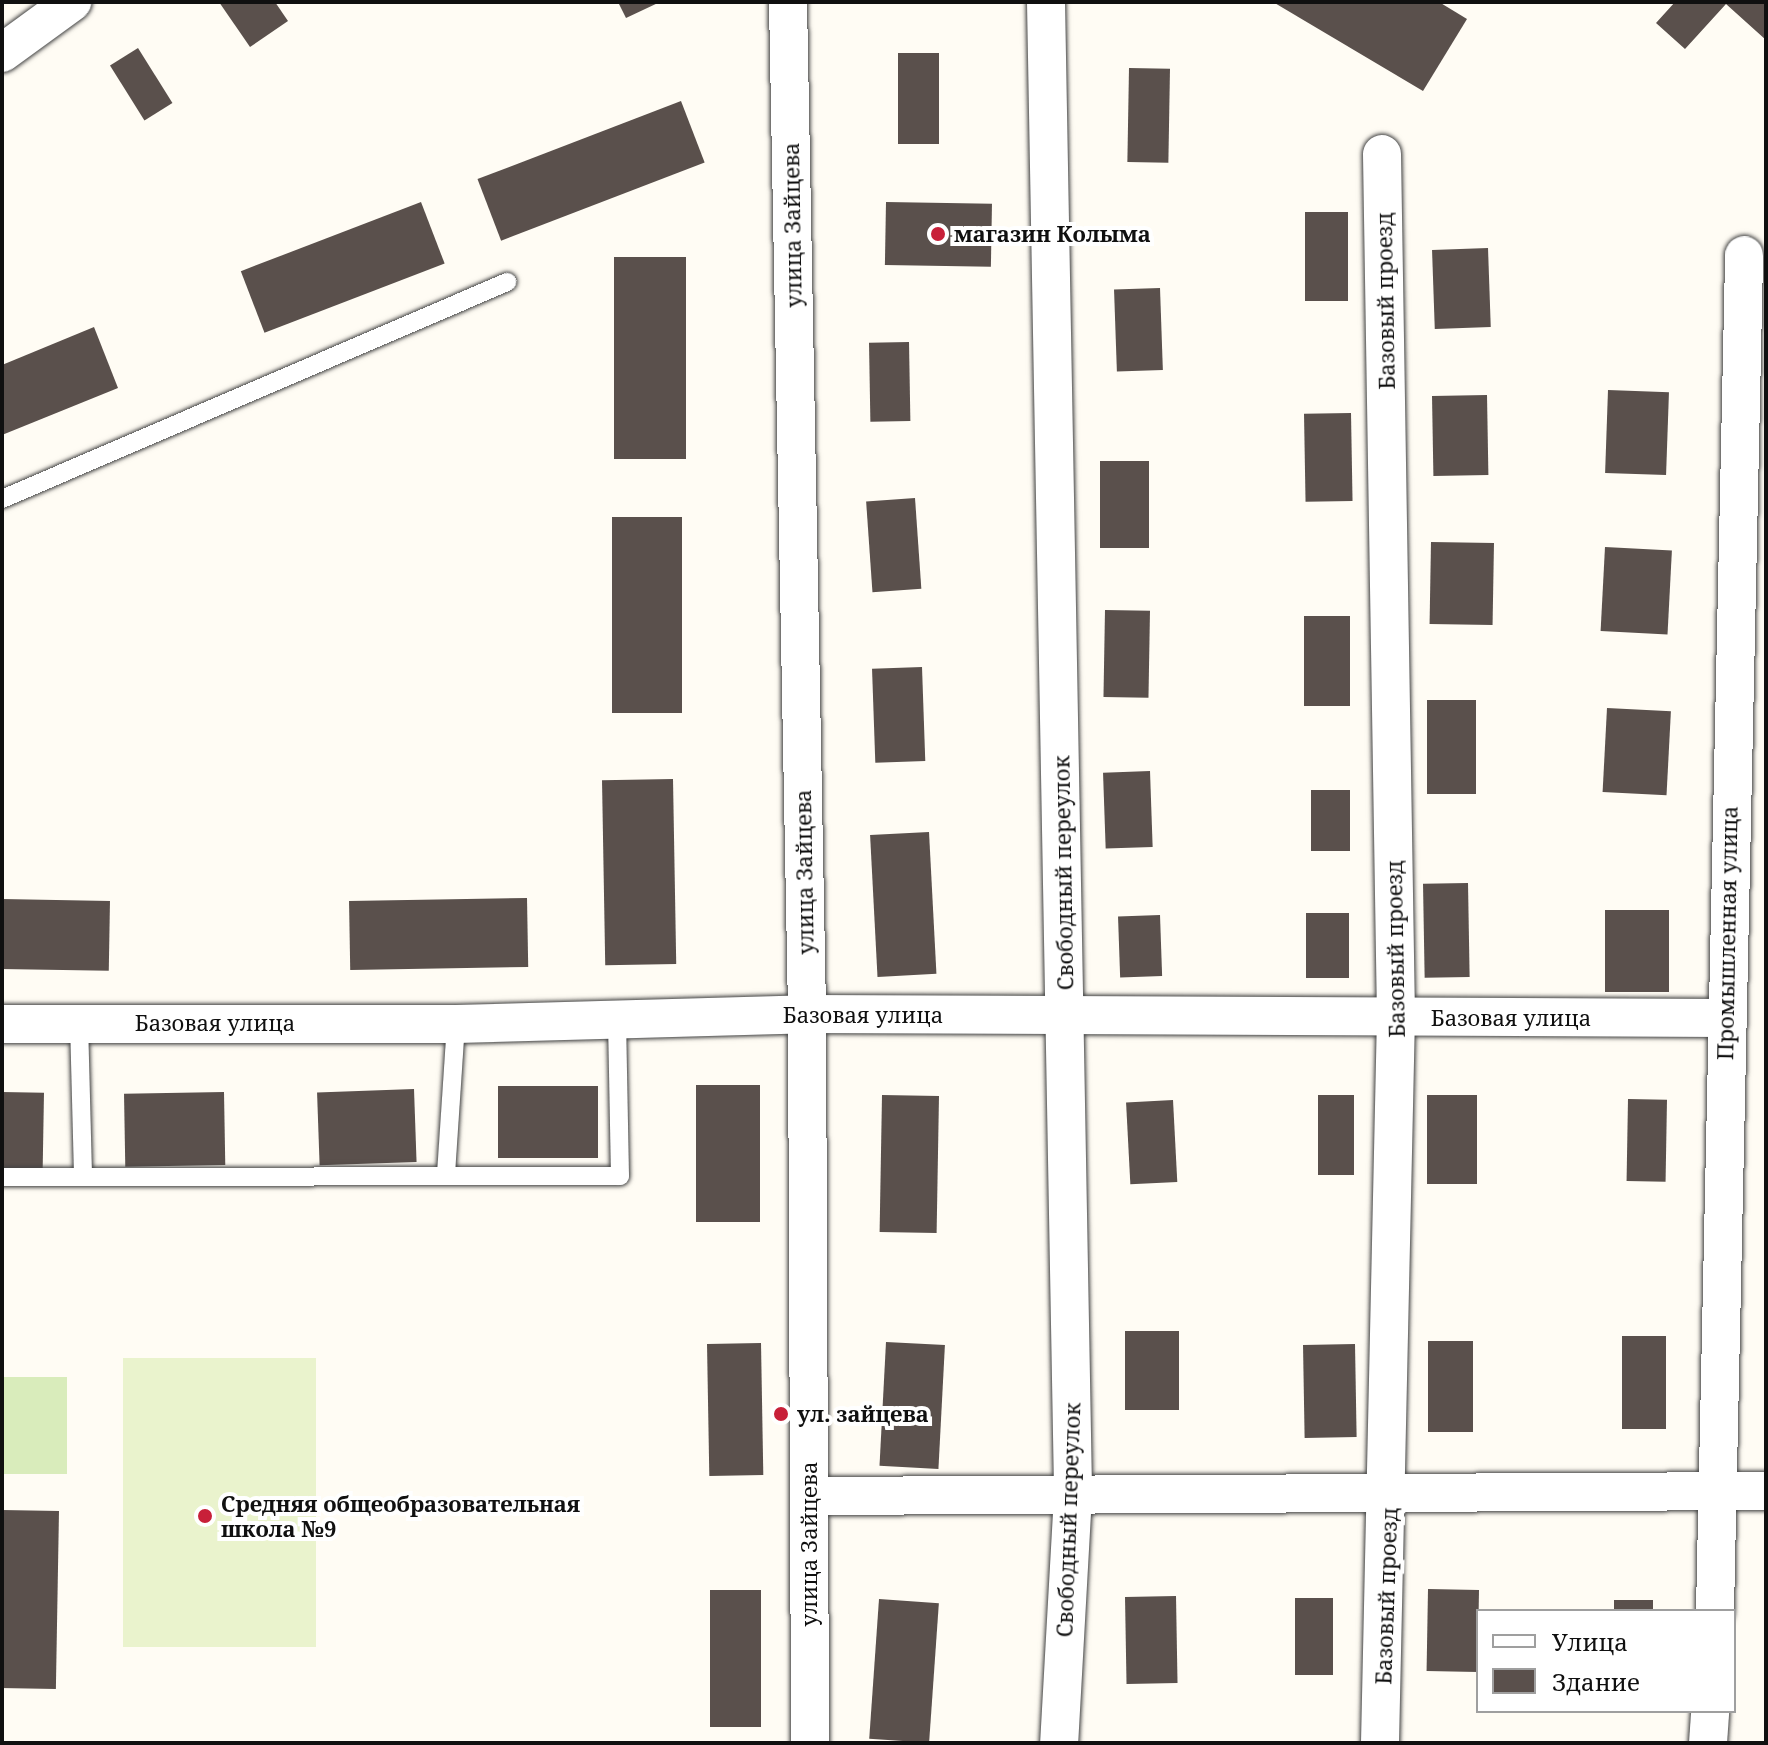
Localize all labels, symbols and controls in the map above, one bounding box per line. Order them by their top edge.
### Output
street label: улица Зайцева [777,142,807,308]
street label: Базовый проезд [1370,212,1400,390]
place label: магазин Колыма [954,221,1151,247]
marker: магазин Колыма [929,225,947,243]
street label: Свободный переулок [1048,755,1078,991]
street label: улица Зайцева [789,789,819,955]
street label: Промышленная улица [1712,806,1742,1060]
street label: Базовый проезд [1380,860,1410,1038]
street label: Базовая улица [783,1002,943,1028]
street label: Базовая улица [1431,1005,1591,1031]
street label: Базовая улица [135,1010,295,1036]
place label: ул. зайцева [797,1401,929,1427]
street label: Свободный переулок [1051,1402,1085,1638]
marker: ул. зайцева [772,1405,790,1423]
street label: улица Зайцева [796,1461,822,1627]
place label: Средняя общеобразовательная школа №9 [221,1490,580,1542]
marker: Средняя общеобразовательная школа №9 [196,1507,214,1525]
street label: Базовый проезд [1370,1507,1402,1685]
legend [1476,1609,1736,1713]
text: Улица [1552,1625,1628,1658]
text: Здание [1552,1665,1640,1698]

